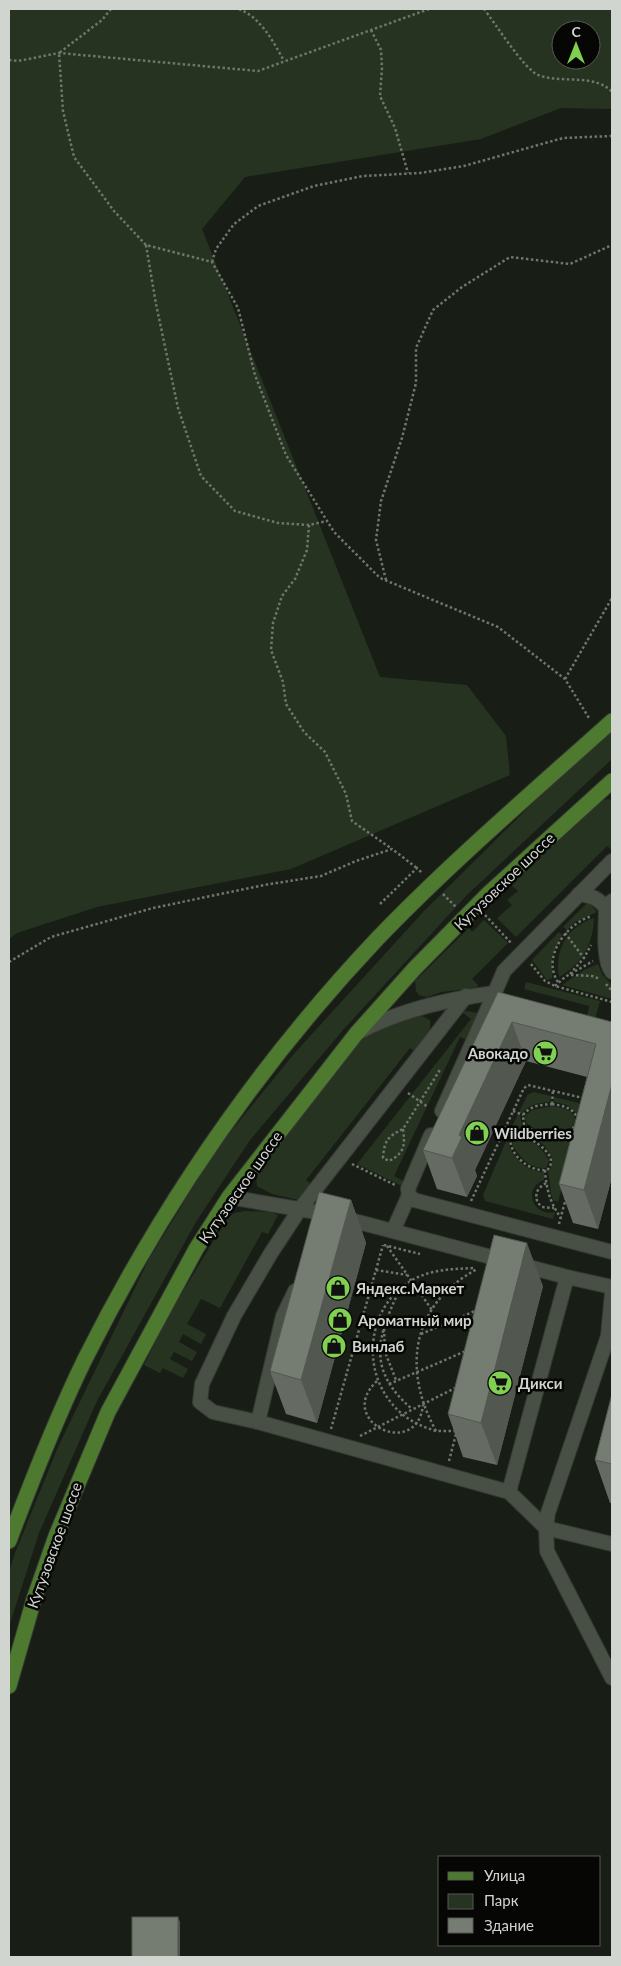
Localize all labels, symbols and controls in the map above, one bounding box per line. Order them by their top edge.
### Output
north arrow [551,20,601,70]
text: С [571,23,581,40]
street label: Кутузовское шоссе [450,828,558,934]
supermarket icon: Авокадо [532,1040,558,1066]
place label: Авокадо [467,1044,528,1062]
shop icon: Wildberries [464,1120,490,1146]
place label: Wildberries [494,1124,572,1142]
street label: Кутузовское шоссе [195,1127,285,1247]
shop icon: Яндекс.Маркет [325,1275,351,1301]
place label: Яндекс.Маркет [355,1279,465,1297]
shop icon: Ароматный мир [327,1307,353,1333]
place label: Ароматный мир [357,1311,471,1329]
shop icon: Винлаб [321,1333,347,1359]
place label: Винлаб [352,1337,405,1355]
supermarket icon: Дикси [487,1370,513,1396]
place label: Дикси [518,1374,563,1392]
street label: Кутузовское шоссе [23,1480,85,1610]
legend [438,1856,601,1946]
text: Улица [484,1866,525,1884]
text: Парк [484,1891,519,1909]
text: Здание [484,1916,534,1934]

